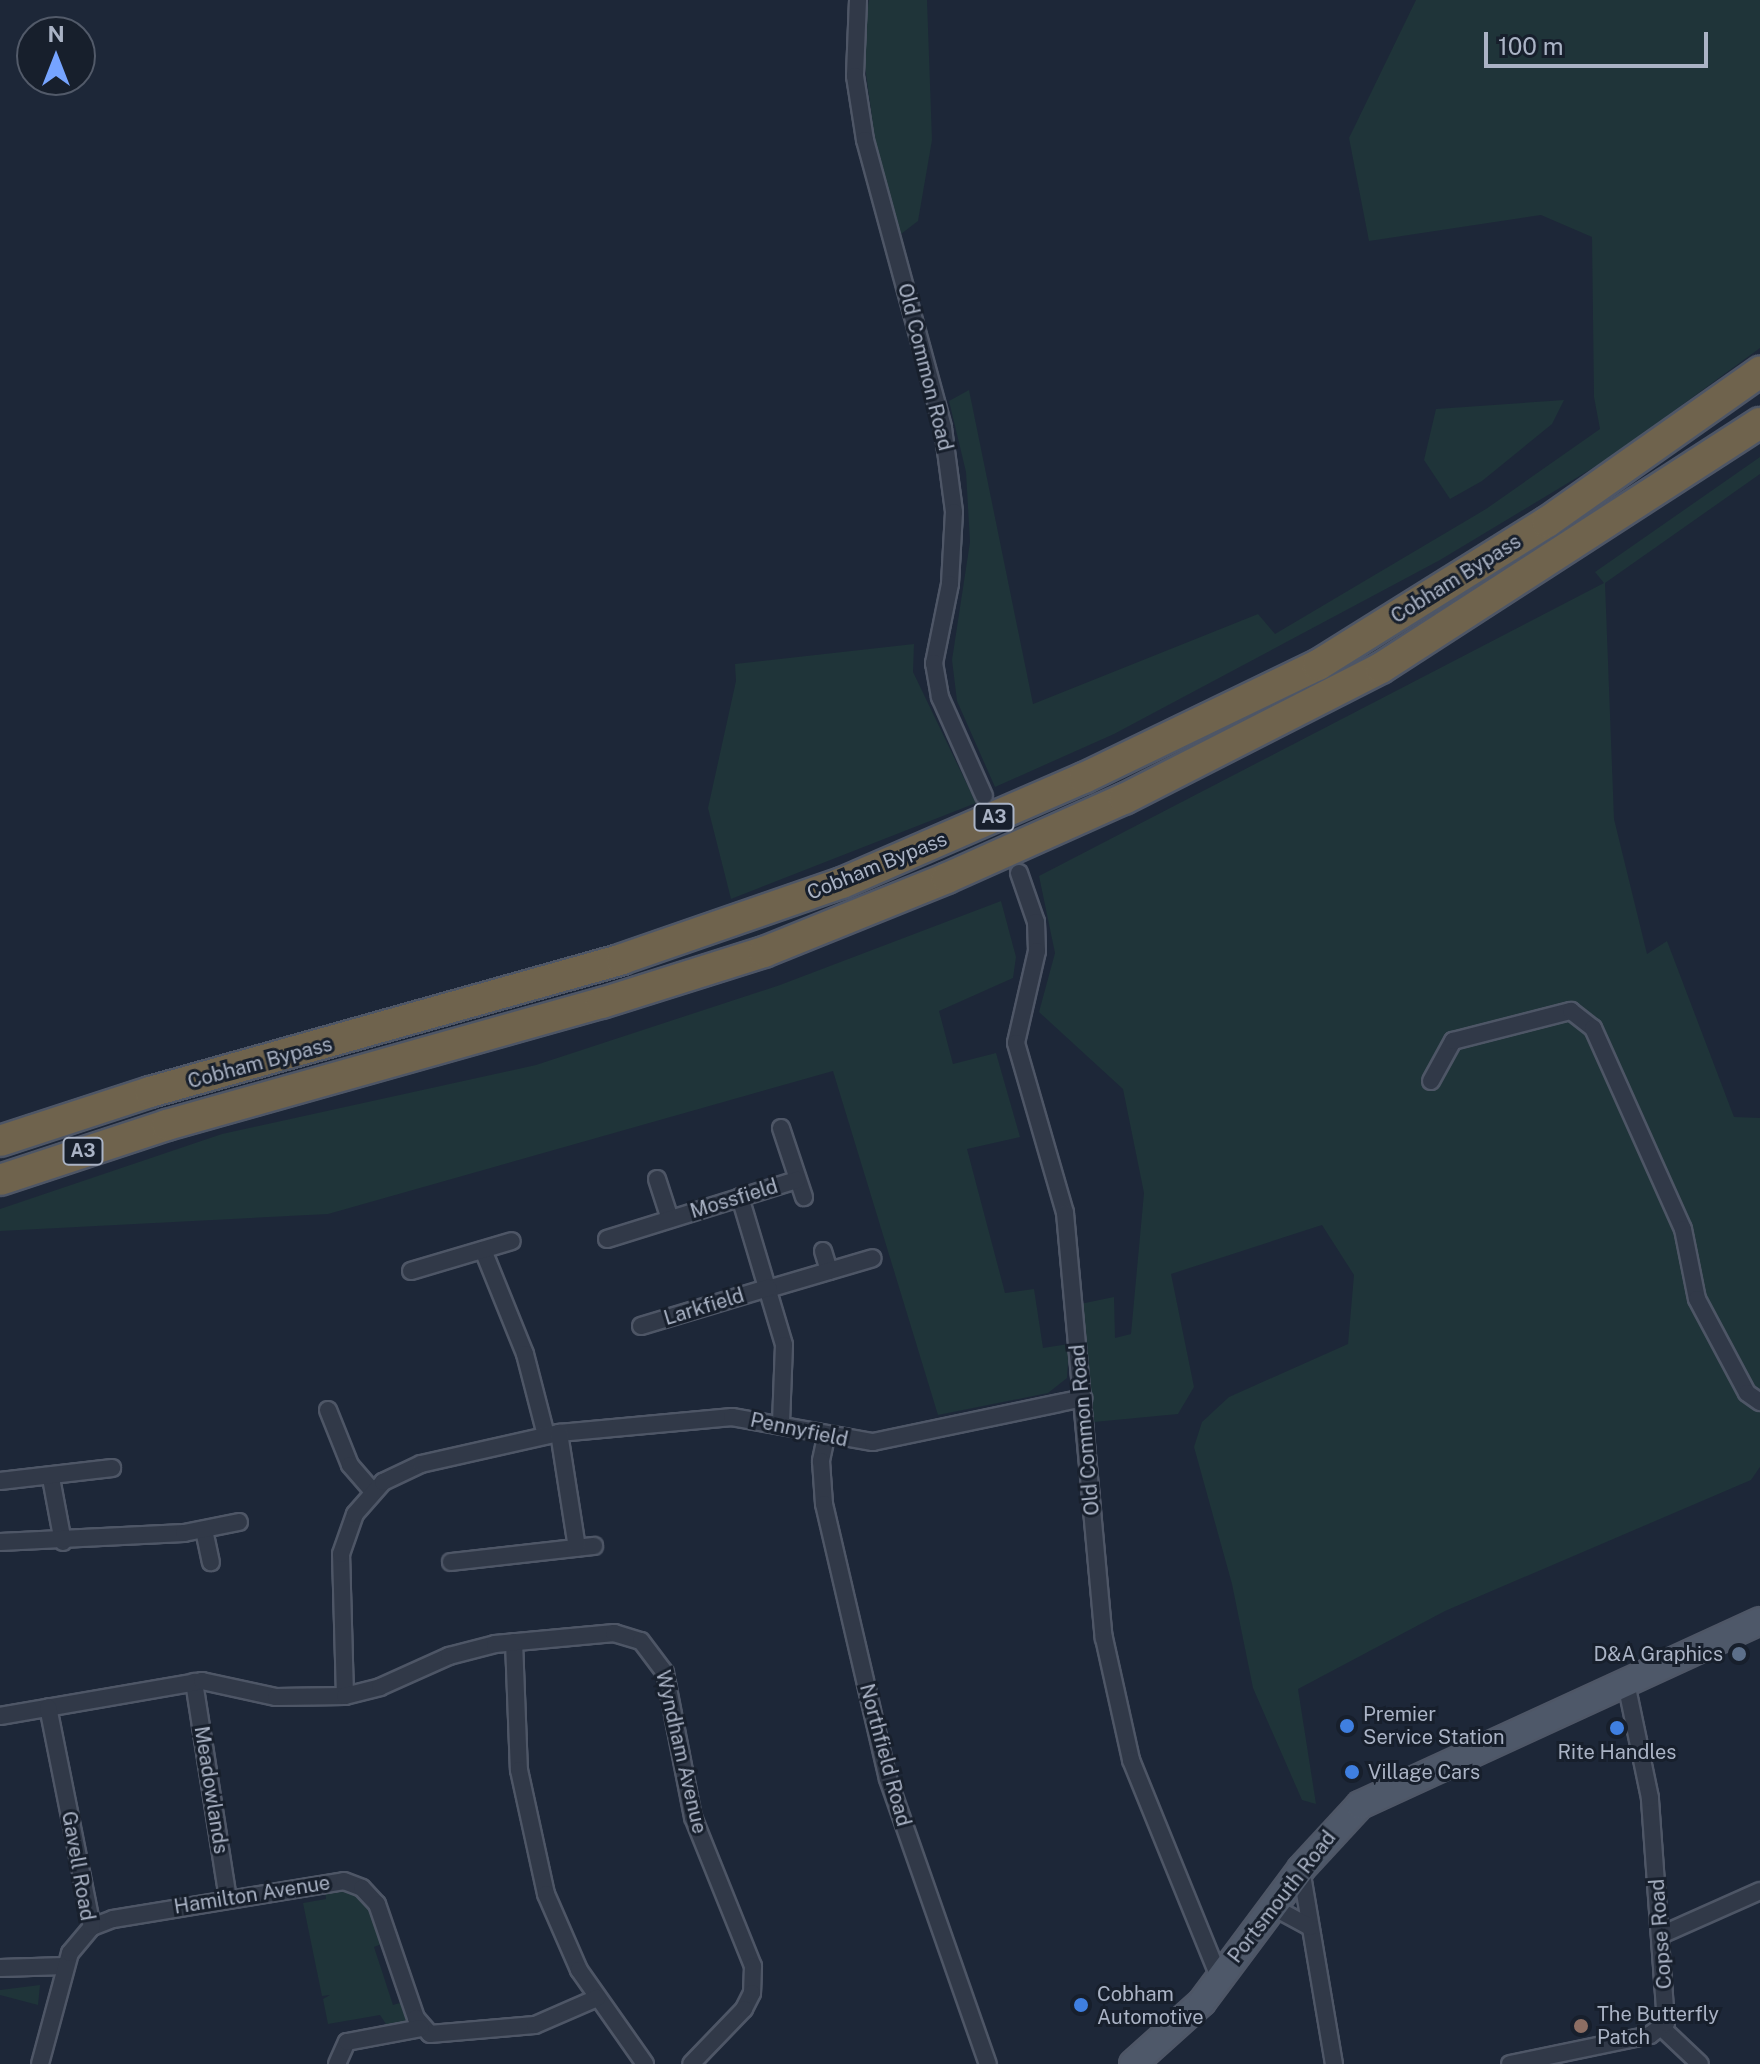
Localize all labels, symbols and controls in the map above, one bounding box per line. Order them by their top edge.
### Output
north arrow [16,16,96,96]
scale bar [1488,16,1712,66]
text: N [47,21,65,47]
text: 100 m [1498,32,1564,60]
street label: Old Common Road [893,281,957,453]
street label: Cobham Bypass [1387,529,1525,629]
road number: A3 [972,803,1016,831]
street label: Cobham Bypass [804,827,950,905]
street label: Cobham Bypass [185,1032,335,1094]
road number: A3 [61,1137,105,1165]
street label: Mossfield [687,1174,781,1224]
street label: Larkfield [661,1283,747,1331]
street label: Old Common Road [1066,1343,1104,1517]
street label: Pennyfield [748,1408,850,1452]
place label: D&A Graphics [1593,1642,1723,1666]
marker: D&A Graphics [1730,1645,1748,1663]
street label: Wyndham Avenue [651,1668,711,1836]
street label: Northfield Road [854,1681,916,1829]
place label: Premier Service Station [1363,1702,1505,1749]
marker: Premier Service Station [1338,1717,1356,1735]
marker: Rite Handles [1608,1719,1626,1737]
street label: Meadowlands [189,1724,233,1856]
place label: Rite Handles [1558,1740,1676,1764]
place label: Village Cars [1368,1760,1480,1784]
marker: Village Cars [1343,1763,1361,1781]
street label: Gavell Road [57,1809,99,1923]
street label: Portsmouth Road [1223,1826,1341,1968]
street label: Hamilton Avenue [172,1871,332,1919]
street label: Copse Road [1645,1878,1677,1990]
place label: Cobham Automotive [1097,1982,1204,2029]
marker: Cobham Automotive [1072,1996,1090,2014]
place label: The Butterfly Patch [1597,2002,1719,2049]
marker: The Butterfly Patch [1572,2017,1590,2035]

